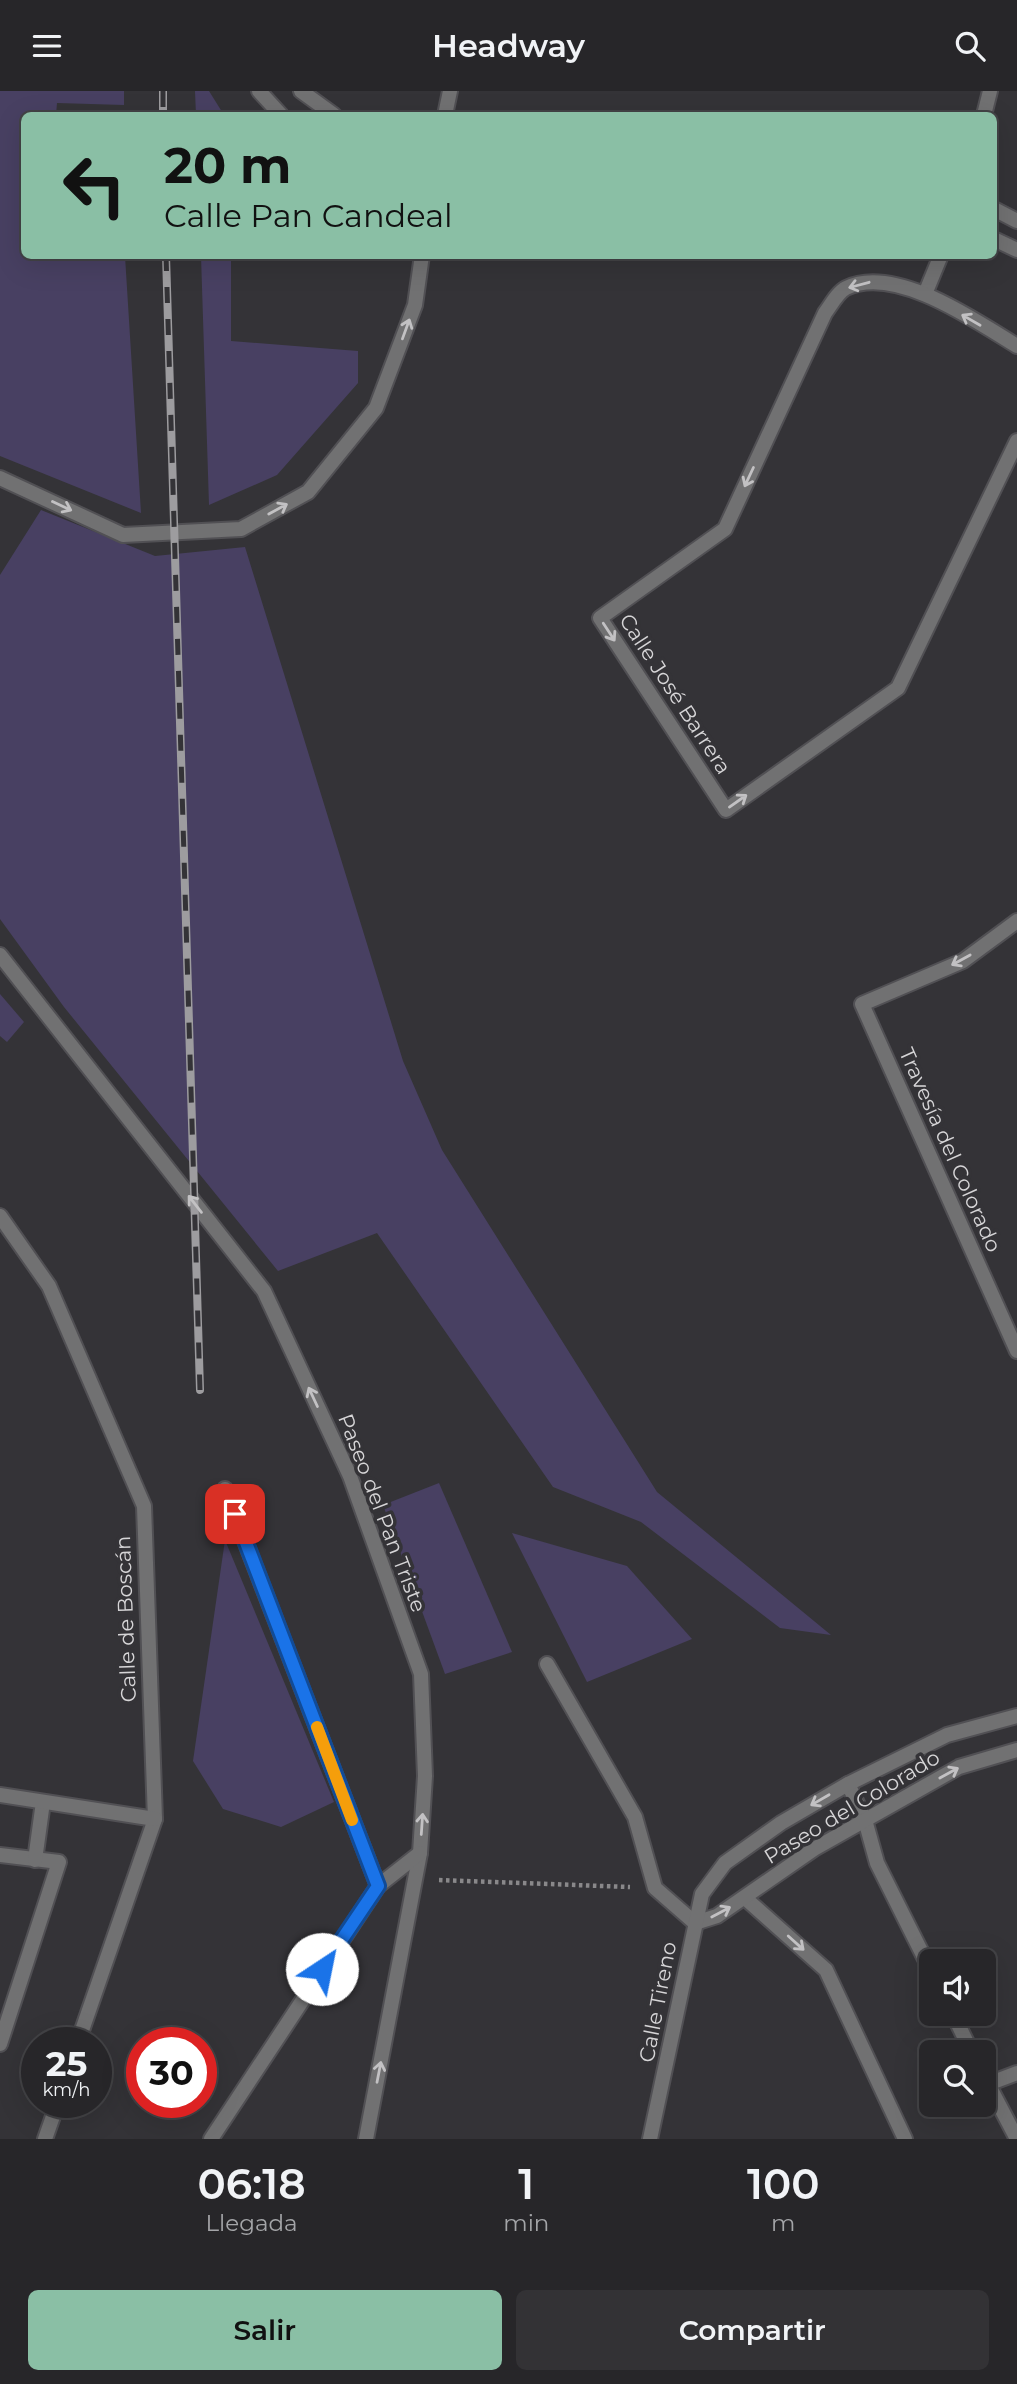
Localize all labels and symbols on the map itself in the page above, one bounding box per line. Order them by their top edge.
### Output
one-way arrow [849,279,871,292]
one-way arrow [962,313,982,327]
one-way arrow [401,318,413,340]
one-way arrow [742,466,755,487]
one-way arrow [51,500,72,513]
one-way arrow [267,502,288,515]
street label: Calle José Barrera [614,609,737,779]
one-way arrow [602,622,617,641]
one-way arrow [728,794,747,808]
one-way arrow [952,953,972,967]
street label: Travesía del Colorado [894,1044,1007,1256]
one-way arrow [188,1195,203,1213]
one-way arrow [306,1386,319,1408]
street label: Paseo del Pan Triste [333,1410,432,1616]
pin [205,1484,265,1544]
street label: Calle de Boscán [110,1535,141,1703]
street label: Paseo del Colorado [759,1744,944,1869]
one-way arrow [938,1766,959,1779]
one-way arrow [811,1794,831,1808]
one-way arrow [416,1813,429,1836]
one-way arrow [710,1905,730,1919]
position arrow [285,1932,359,2006]
one-way arrow [787,1935,805,1951]
street label: Calle Tireno [634,1939,681,2064]
speed limit sign: 30 [126,2027,217,2118]
one-way arrow [373,2061,386,2084]

